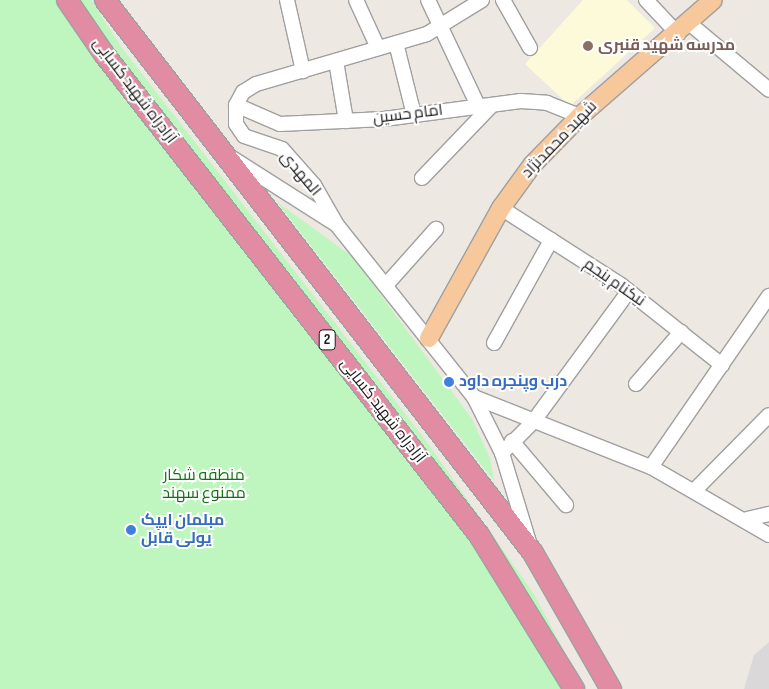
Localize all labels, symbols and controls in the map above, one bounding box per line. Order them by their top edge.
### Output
street label: آزادراه شهید کسایی [88,34,180,148]
place label: مدرسه شهید قنبری [598,36,735,56]
marker: مدرسه شهید قنبری [582,40,594,52]
street label: شهید محمدنژاد [518,97,602,183]
street label: امام حسین [372,101,444,129]
street label: المهدی [276,148,324,200]
street label: نیکنام پنجم [580,255,648,311]
road number: 2 [318,328,336,352]
street label: آزادراه شهید کسایی [335,355,429,467]
place label: درب وپنجره داود [459,372,567,392]
marker: درب وپنجره داود [443,376,455,388]
park label: منطقه شکار ممنوع سهند [162,466,246,504]
place label: مبلمان ایپک یولی قابل [141,511,224,549]
marker: مبلمان ایپک یولی قابل [125,524,137,536]

